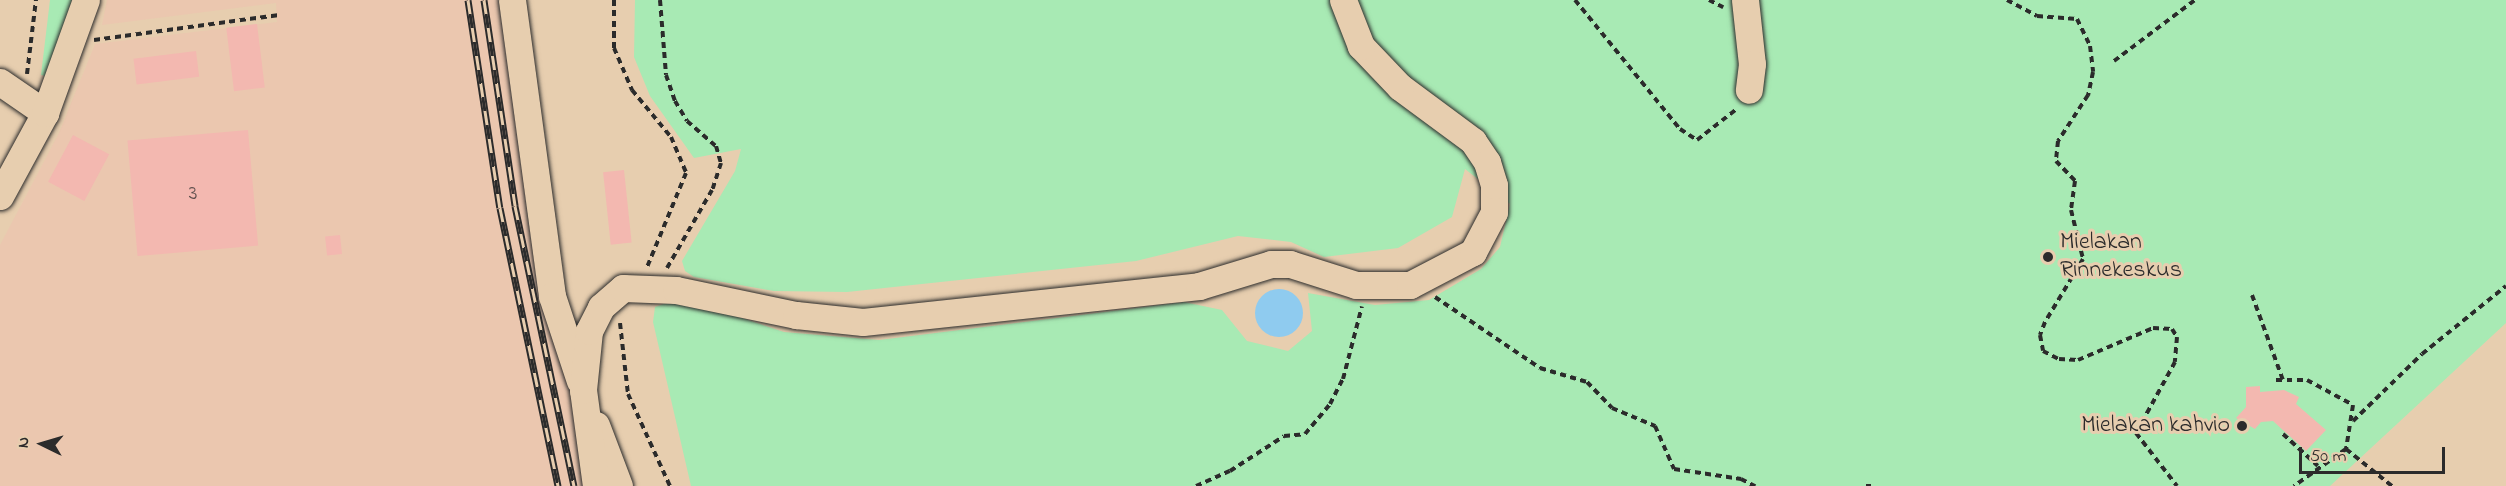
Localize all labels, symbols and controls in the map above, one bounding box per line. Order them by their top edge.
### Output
house number: 3 [189,181,197,207]
place label: Mielakan Rinnekeskus [2060,229,2182,285]
marker: Mielakan Rinnekeskus [2041,250,2055,264]
place label: Mielakan kahvio [2081,412,2230,440]
north arrow [12,414,72,474]
marker: Mielakan kahvio [2235,419,2249,433]
scale bar [2302,435,2448,473]
text: N [12,436,36,449]
text: 50 m [2310,444,2347,470]

